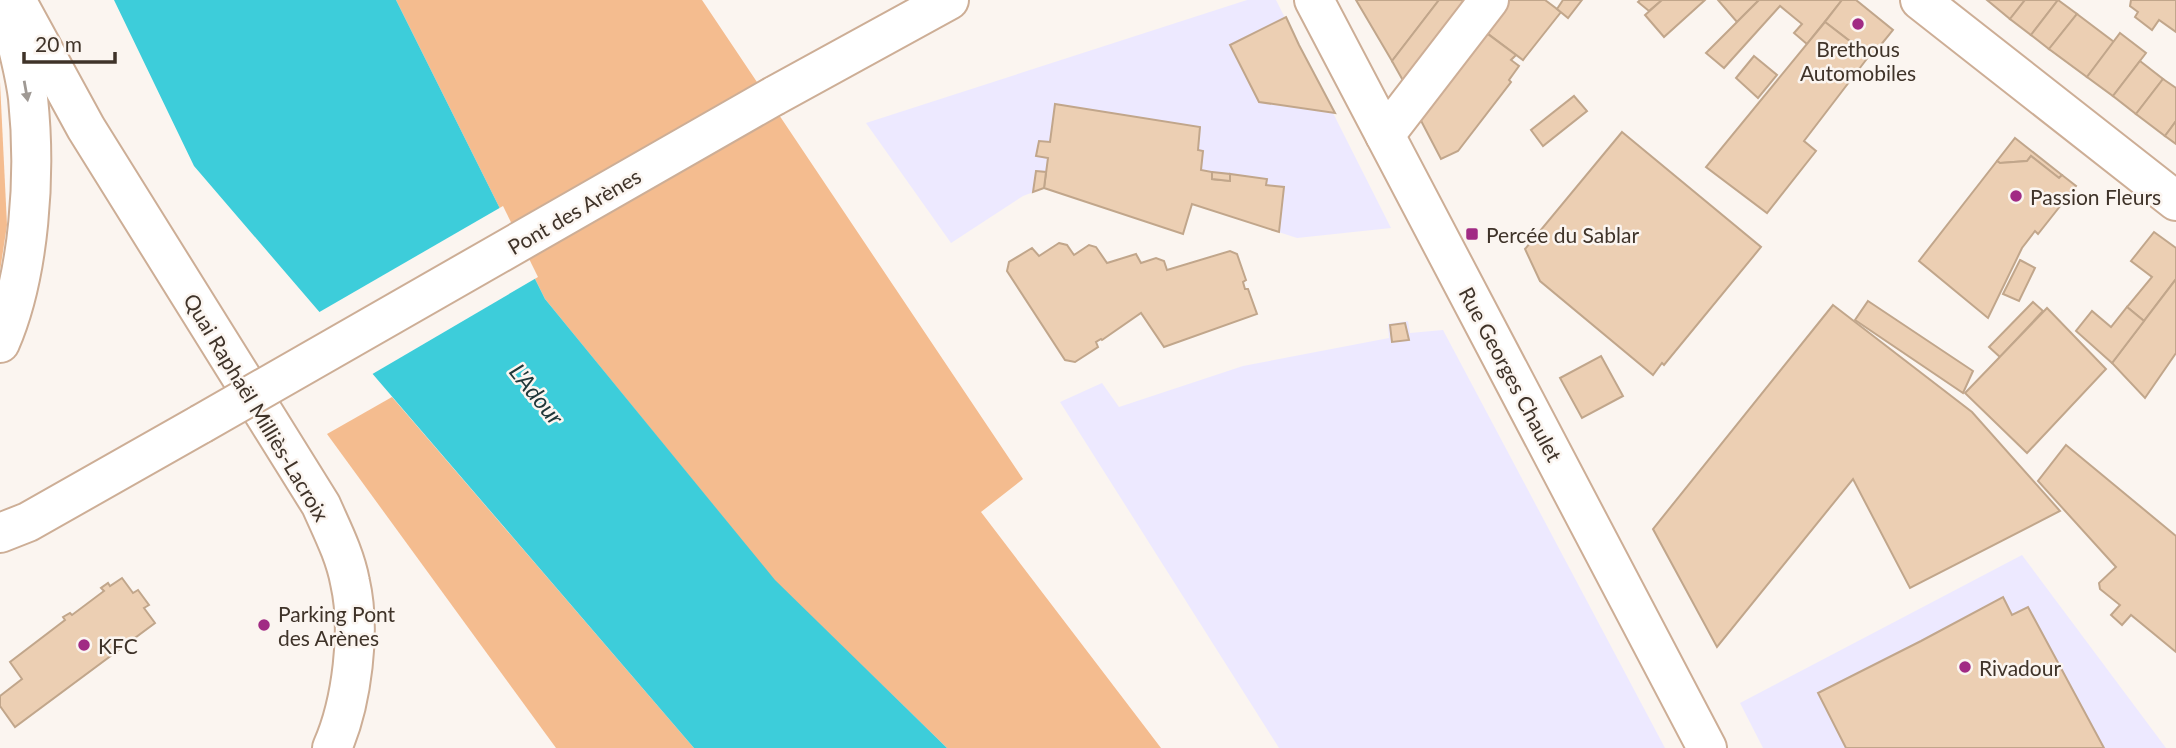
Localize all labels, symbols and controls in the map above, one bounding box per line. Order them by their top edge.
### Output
marker: Brethous Automobiles [1850,16,1866,32]
scale bar [24,21,116,65]
text: 20 m [35,31,82,56]
place label: Brethous Automobiles [1800,36,1916,85]
one-way arrow [21,80,32,102]
street label: Pont des Arènes [503,163,645,259]
place label: Passion Fleurs [2030,184,2161,209]
marker: Passion Fleurs [2008,188,2024,204]
place label: Percée du Sablar [1486,222,1639,247]
marker: Percée du Sablar [1464,226,1480,242]
street label: Rue Georges Chaulet [1454,282,1568,466]
street label: Quai Raphaël Milliès-Lacroix [179,289,335,526]
water label: L'Adour [504,358,571,431]
place label: Parking Pont des Arènes [278,601,396,650]
marker: Parking Pont des Arènes [256,617,272,633]
place label: KFC [98,633,138,658]
marker: KFC [76,637,92,653]
place label: Rivadour [1979,655,2061,680]
marker: Rivadour [1957,659,1973,675]

